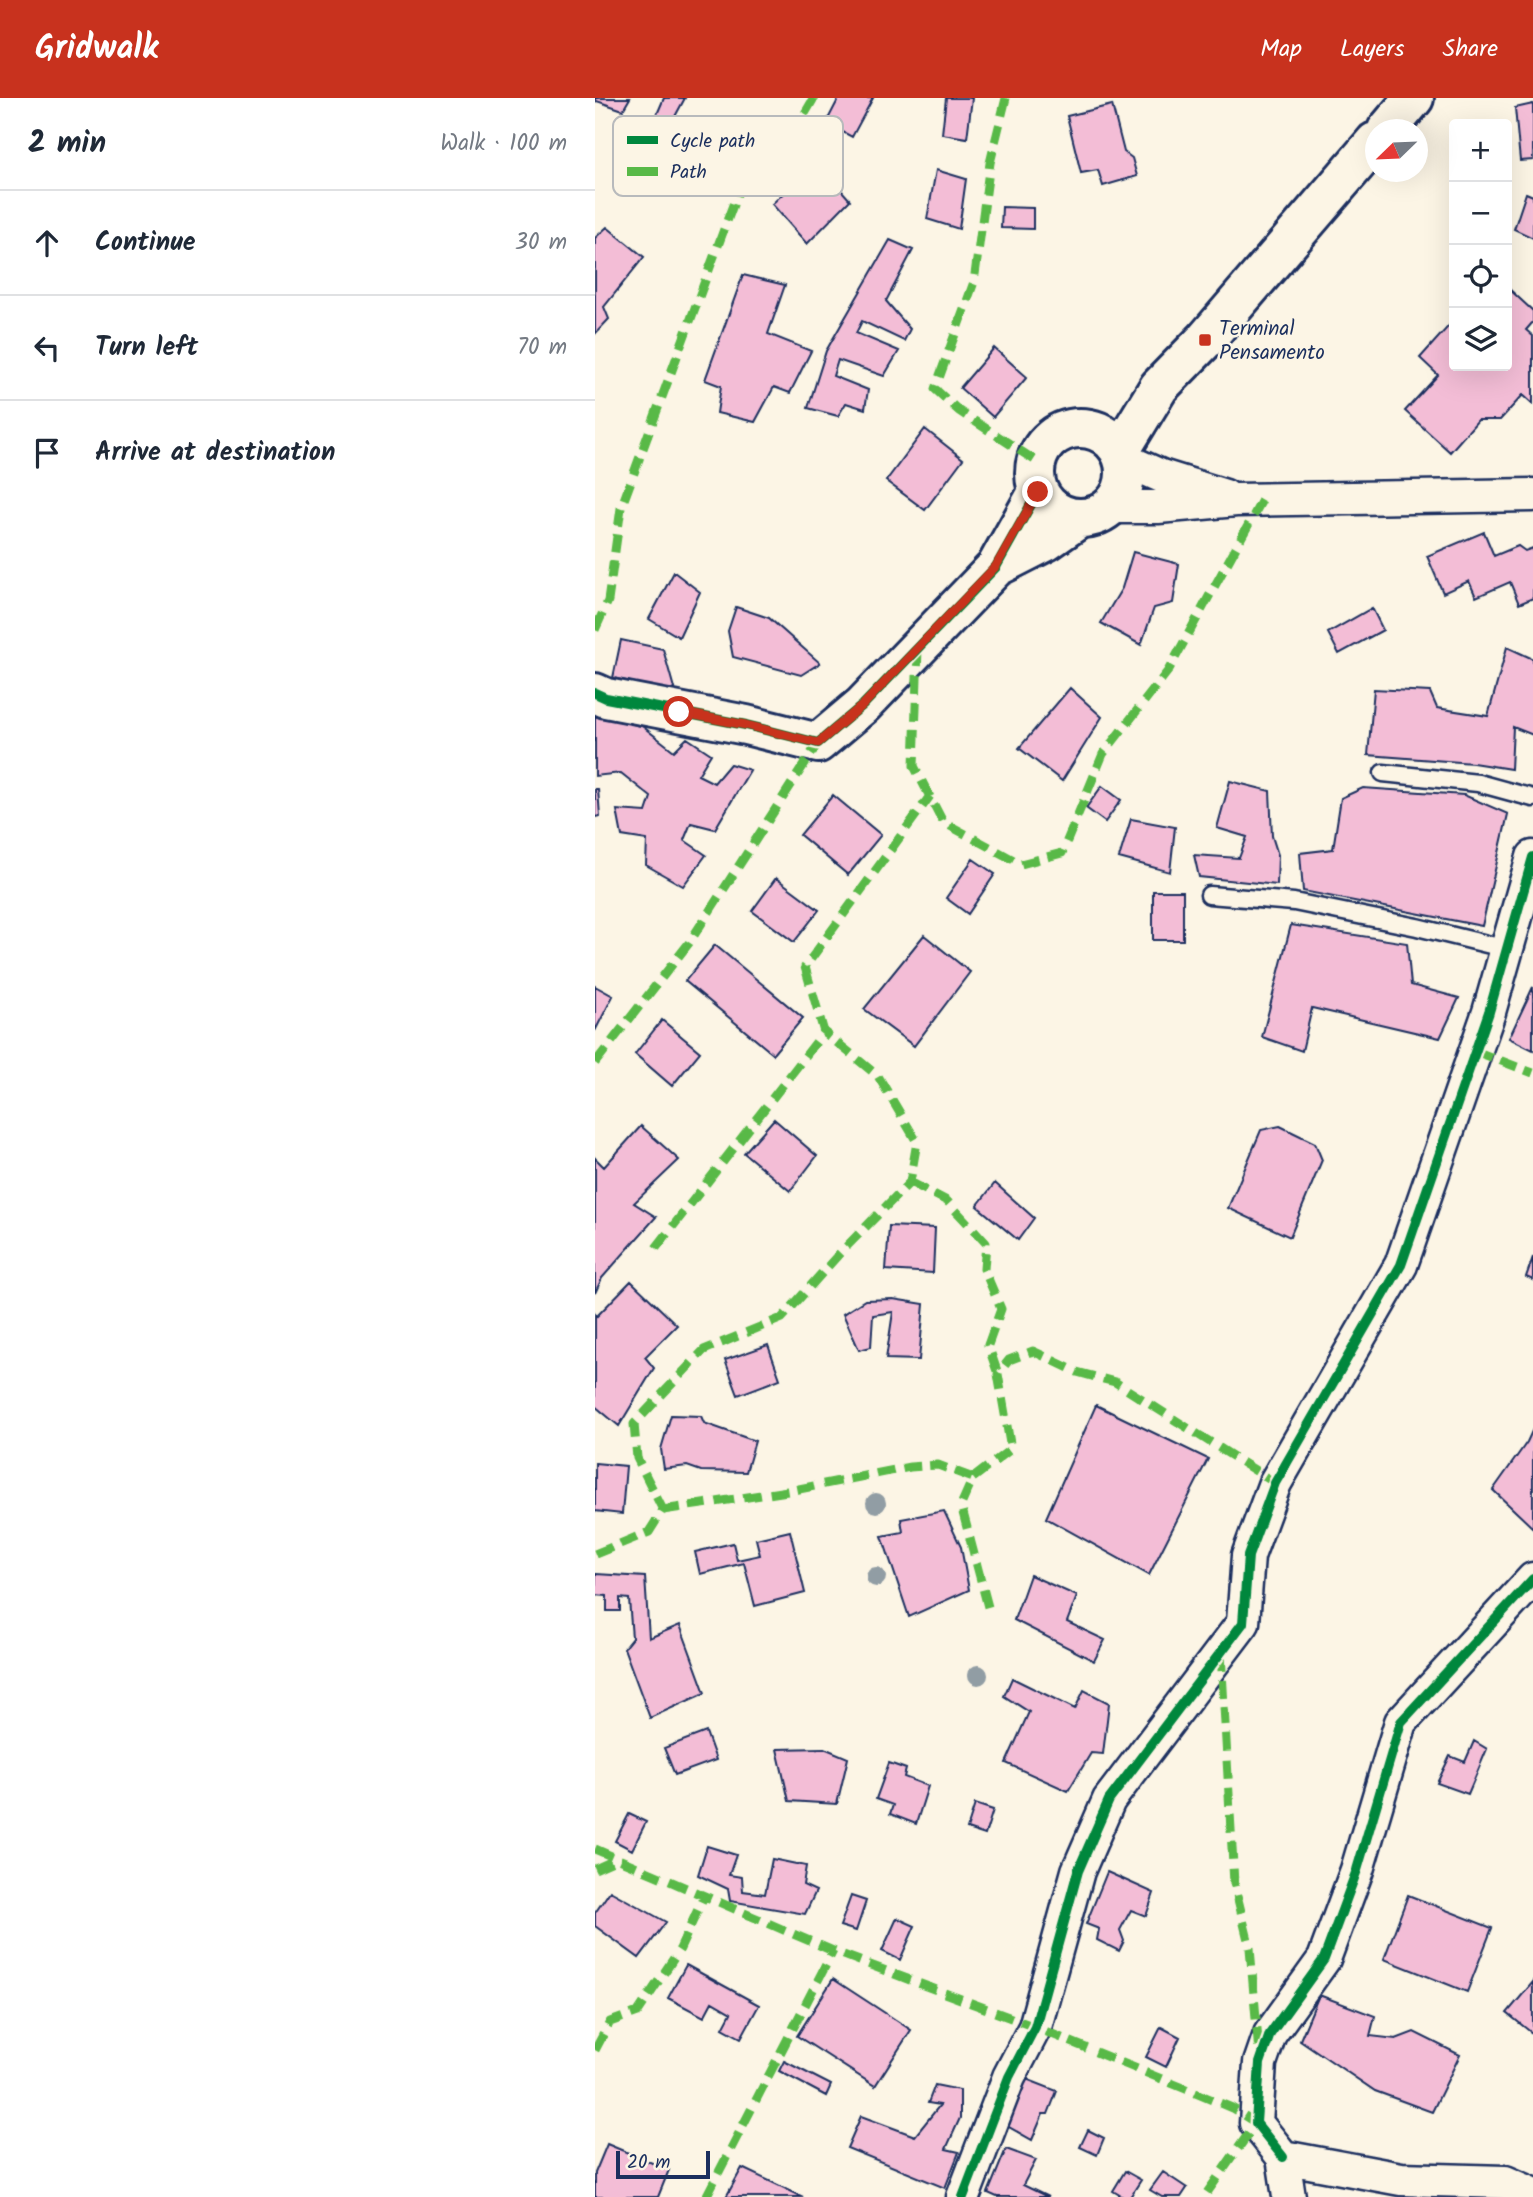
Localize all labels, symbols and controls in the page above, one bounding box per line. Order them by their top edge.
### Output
text: Gridwalk [35,23,158,76]
text: Map [1260,30,1302,69]
text: Layers [1340,30,1404,69]
text: Share [1442,30,1498,69]
legend [613,116,843,196]
north arrow [1365,119,1428,182]
map controls [1449,119,1512,371]
button: + [1449,119,1512,182]
text: 2 min [28,120,106,168]
text: Walk · 100 m [440,126,567,162]
text: Cycle path [670,127,755,157]
text: Path [670,158,707,188]
button: − [1449,182,1512,245]
text: Continue [95,222,196,264]
icon: ahead [28,224,66,262]
text: 30 m [515,225,567,261]
button: locate [1449,245,1512,308]
button: layers [1449,308,1512,371]
place label: Terminal Pensamento [1219,313,1325,370]
text: Turn left [95,327,198,369]
icon: left [28,329,66,367]
text: 70 m [517,330,567,366]
marker: Terminal Pensamento [1197,332,1213,348]
text: Arrive at destination [95,432,335,474]
icon: arrive [28,434,66,472]
route end [1022,476,1053,507]
route start [663,696,694,727]
scale bar [616,2148,711,2180]
text: 20 m [627,2148,670,2178]

